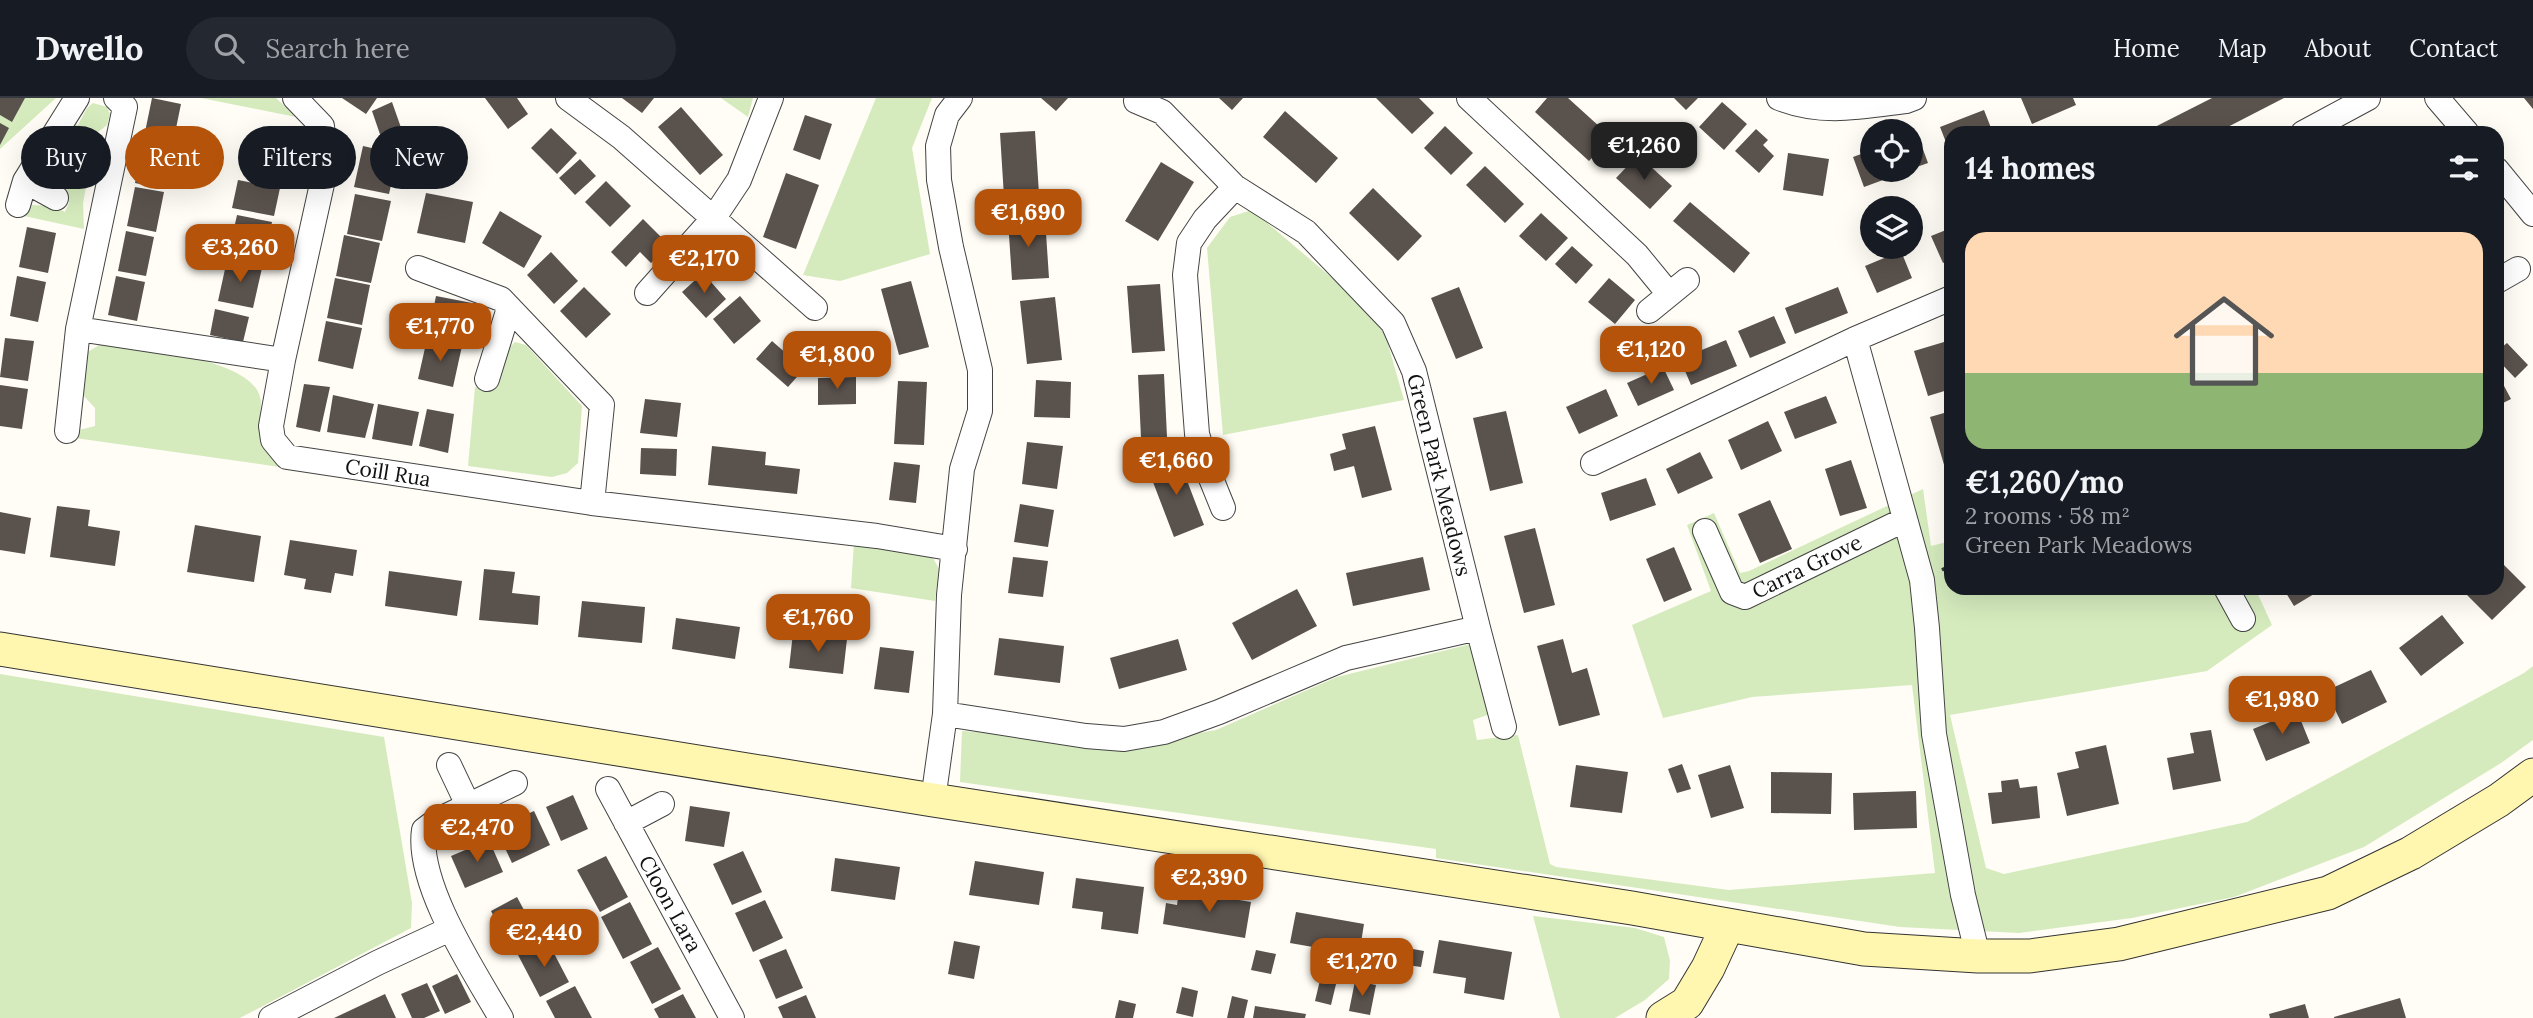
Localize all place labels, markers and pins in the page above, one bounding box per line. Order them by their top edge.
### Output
pin: €1,260 [1587,122,1701,182]
pin: €1,690 [971,190,1085,249]
pin: €3,260 [183,225,297,284]
pin: €2,170 [647,236,761,295]
pin: €1,770 [383,303,497,363]
pin: €1,120 [1594,327,1708,386]
pin: €1,800 [780,331,894,391]
pin: €1,660 [1119,438,1233,497]
pin: €1,760 [761,594,875,654]
pin: €1,980 [2225,676,2339,736]
pin: €2,470 [420,804,534,864]
pin: €2,390 [1152,854,1266,914]
pin: €2,440 [487,910,601,969]
pin: €1,270 [1305,939,1419,998]

